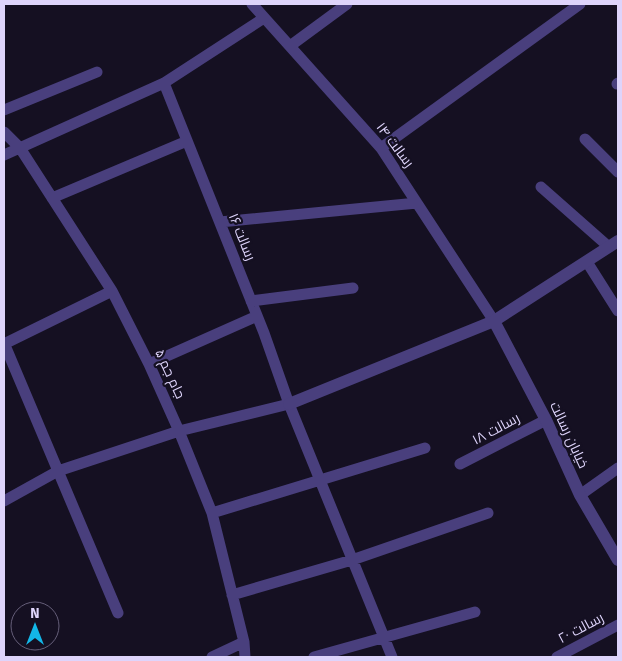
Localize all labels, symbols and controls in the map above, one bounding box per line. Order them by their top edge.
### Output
street label: رسالت ۱۴ [373,119,417,171]
street label: رسالت ۱۶ [225,211,259,263]
street label: جام جم ۵ [150,347,189,402]
street label: خیابان رسالت [546,399,592,471]
street label: رسالت ۱۸ [469,409,523,449]
north arrow [10,601,60,651]
text: N [30,605,40,622]
street label: رسالت ۲۰ [555,609,607,647]

